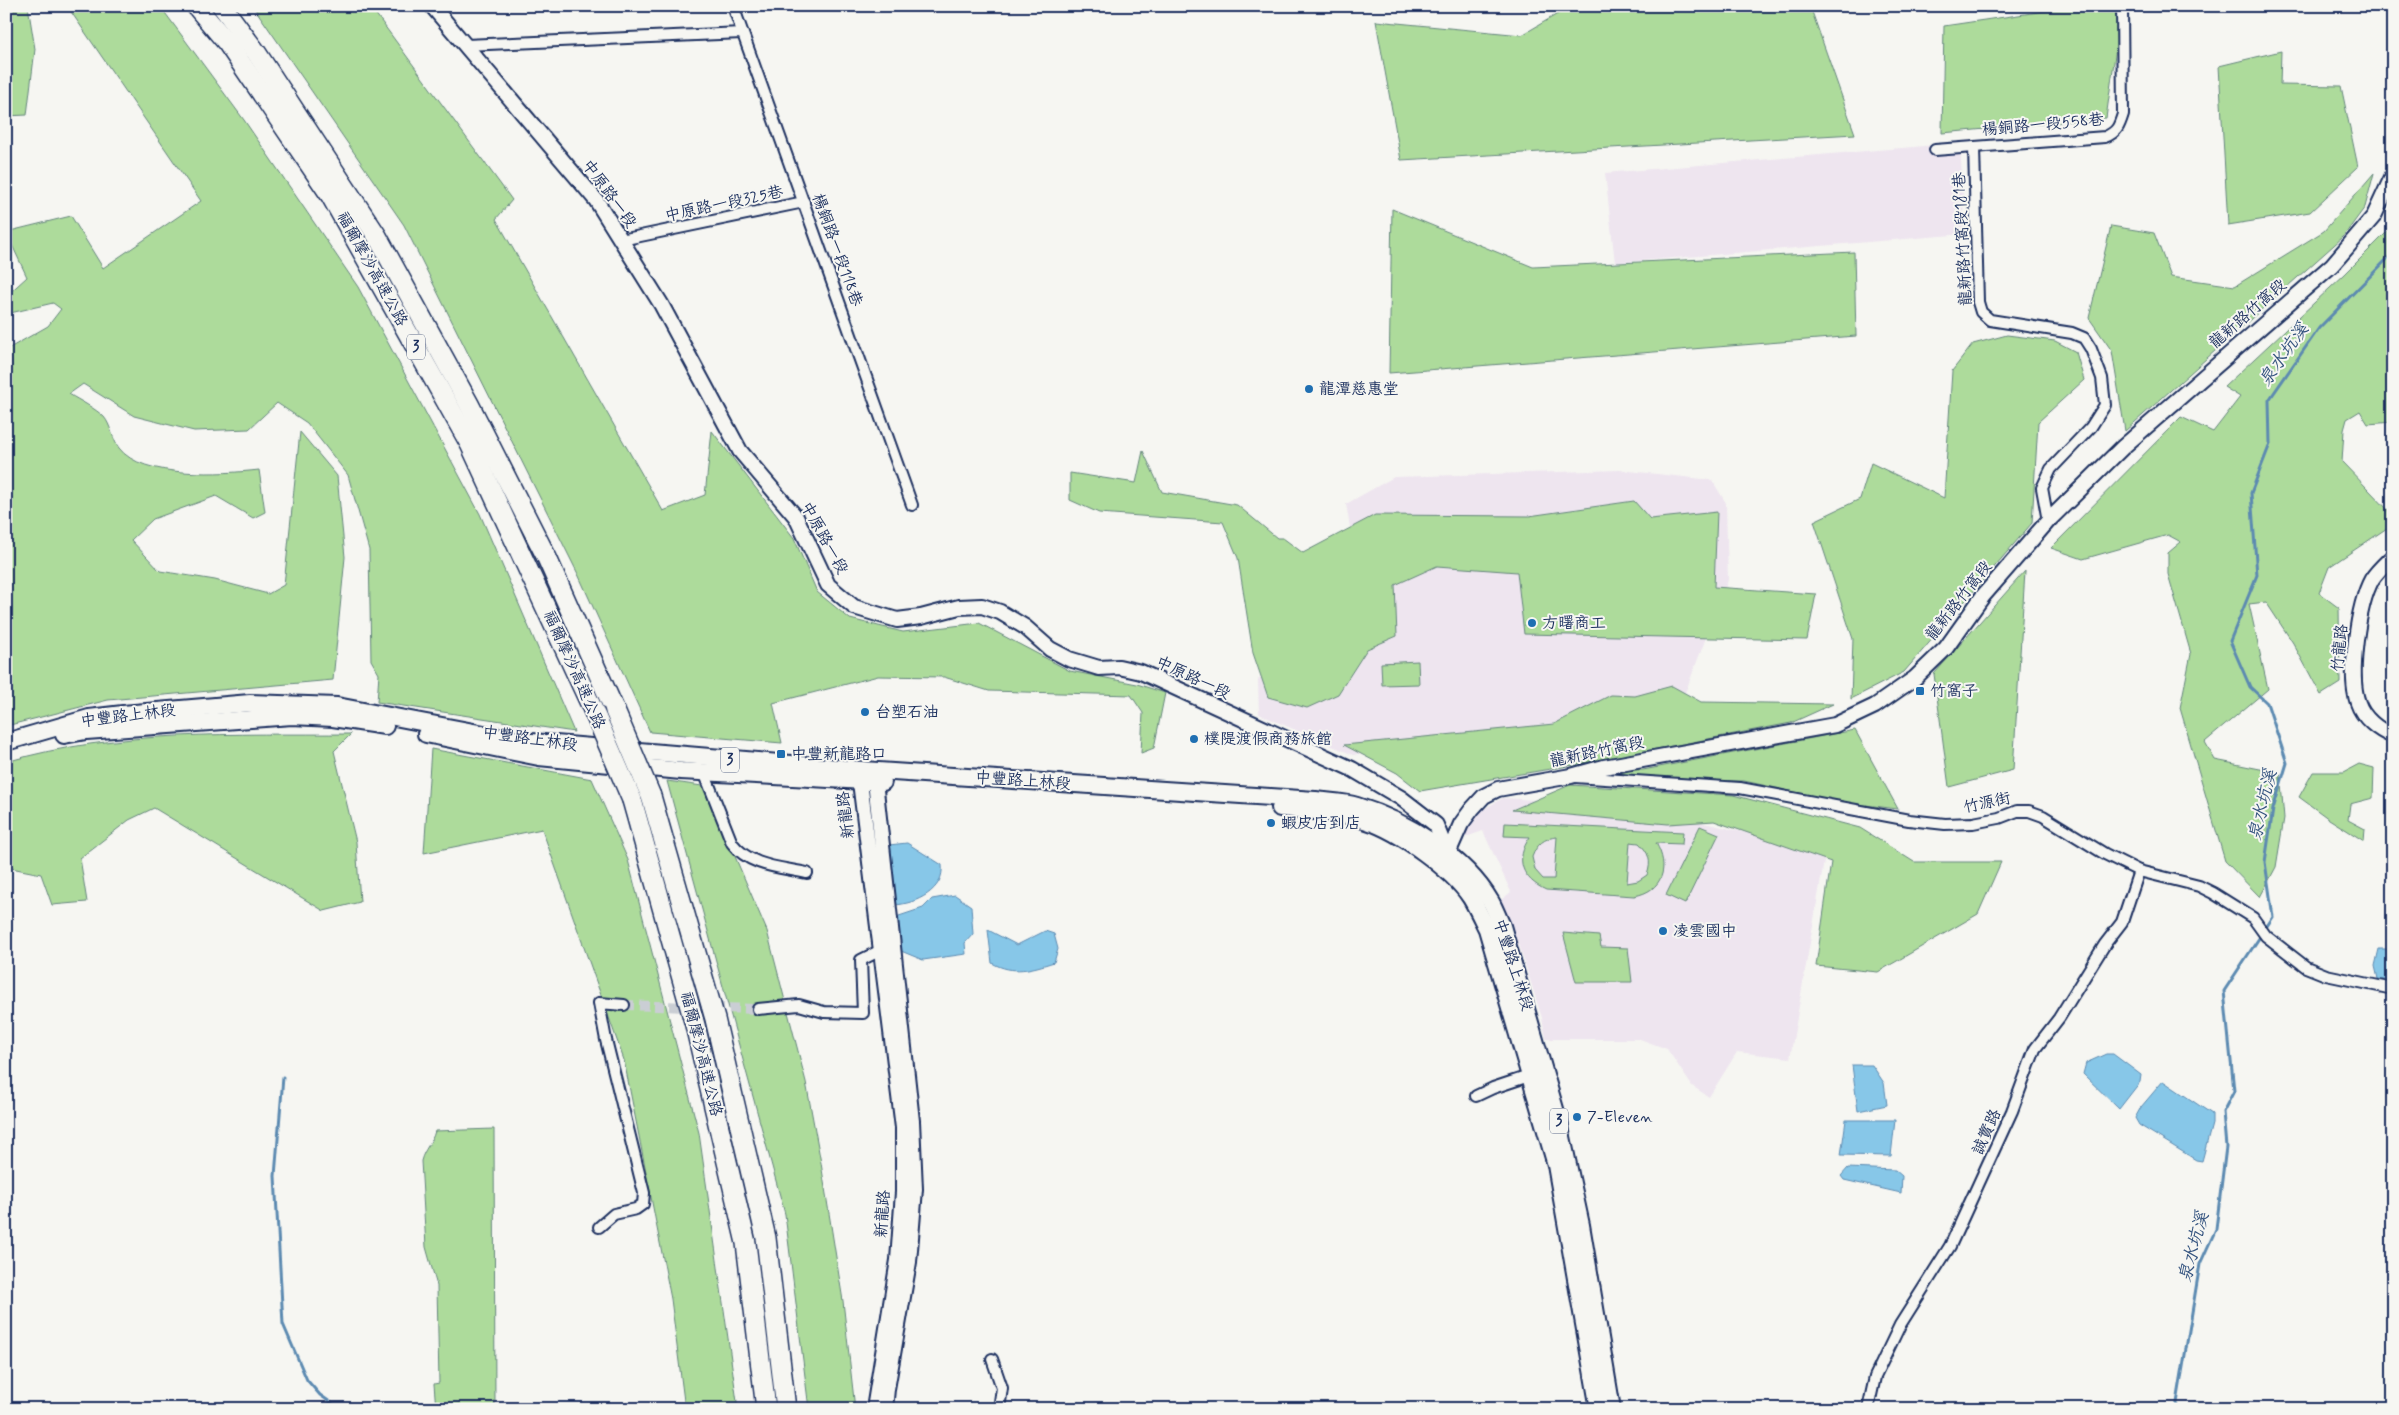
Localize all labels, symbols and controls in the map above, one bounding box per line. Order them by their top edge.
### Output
street label: 楊銅路一段558巷 [1981,109,2105,141]
street label: 中原路一段 [577,155,641,233]
street label: 龍新路竹窩段181巷 [1949,171,1977,307]
street label: 中原路一段325巷 [663,181,785,227]
street label: 楊銅路一段118巷 [807,191,867,309]
street label: 福爾摩沙高速公路 [332,208,412,330]
street label: 龍新路竹窩段 [2205,275,2291,353]
water label: 泉水坑溪 [2254,318,2315,391]
road number: 3 [407,334,425,360]
place label: 龍潭慈惠堂 [1319,379,1399,400]
marker: 龍潭慈惠堂 [1303,383,1315,395]
street label: 中原路一段 [795,498,853,578]
street label: 龍新路竹窩段 [1921,557,1997,645]
street label: 福爾摩沙高速公路 [538,607,610,733]
place label: 方曙商工 [1542,613,1606,634]
marker: 方曙商工 [1526,617,1538,629]
street label: 竹龍路 [2327,623,2353,673]
street label: 中原路一段 [1152,652,1234,704]
place label: 竹窩子 [1930,681,1978,702]
marker: 竹窩子 [1914,685,1926,697]
street label: 中豐路上林段 [79,700,177,732]
place label: 台塑石油 [875,702,939,723]
marker: 台塑石油 [859,706,871,718]
street label: 中豐路上林段 [481,722,579,756]
place label: 樸隄渡假商務旅館 [1204,729,1332,750]
street label: 龍新路竹窩段 [1548,732,1646,772]
marker: 樸隄渡假商務旅館 [1188,733,1200,745]
place label: 中豐新龍路口 [791,744,887,765]
road number: 3 [721,748,739,772]
marker: 中豐新龍路口 [775,748,787,760]
water label: 泉水坑溪 [2243,766,2283,843]
street label: 中豐路上林段 [974,767,1072,795]
street label: 竹源街 [1961,788,2013,818]
street label: 新龍路 [833,790,859,840]
place label: 蝦皮店到店 [1281,813,1361,834]
marker: 蝦皮店到店 [1265,817,1277,829]
street label: 中豐路上林段 [1488,916,1538,1014]
place label: 凌雲國中 [1673,921,1737,942]
marker: 凌雲國中 [1657,925,1669,937]
street label: 福爾摩沙高速公路 [675,989,727,1119]
street label: 誠實路 [1968,1106,2006,1158]
place label: 7-Eleven [1587,1107,1653,1128]
road number: 3 [1550,1108,1568,1134]
marker: 7-Eleven [1571,1111,1583,1123]
street label: 新龍路 [871,1189,895,1239]
water label: 泉水坑溪 [2173,1208,2215,1285]

